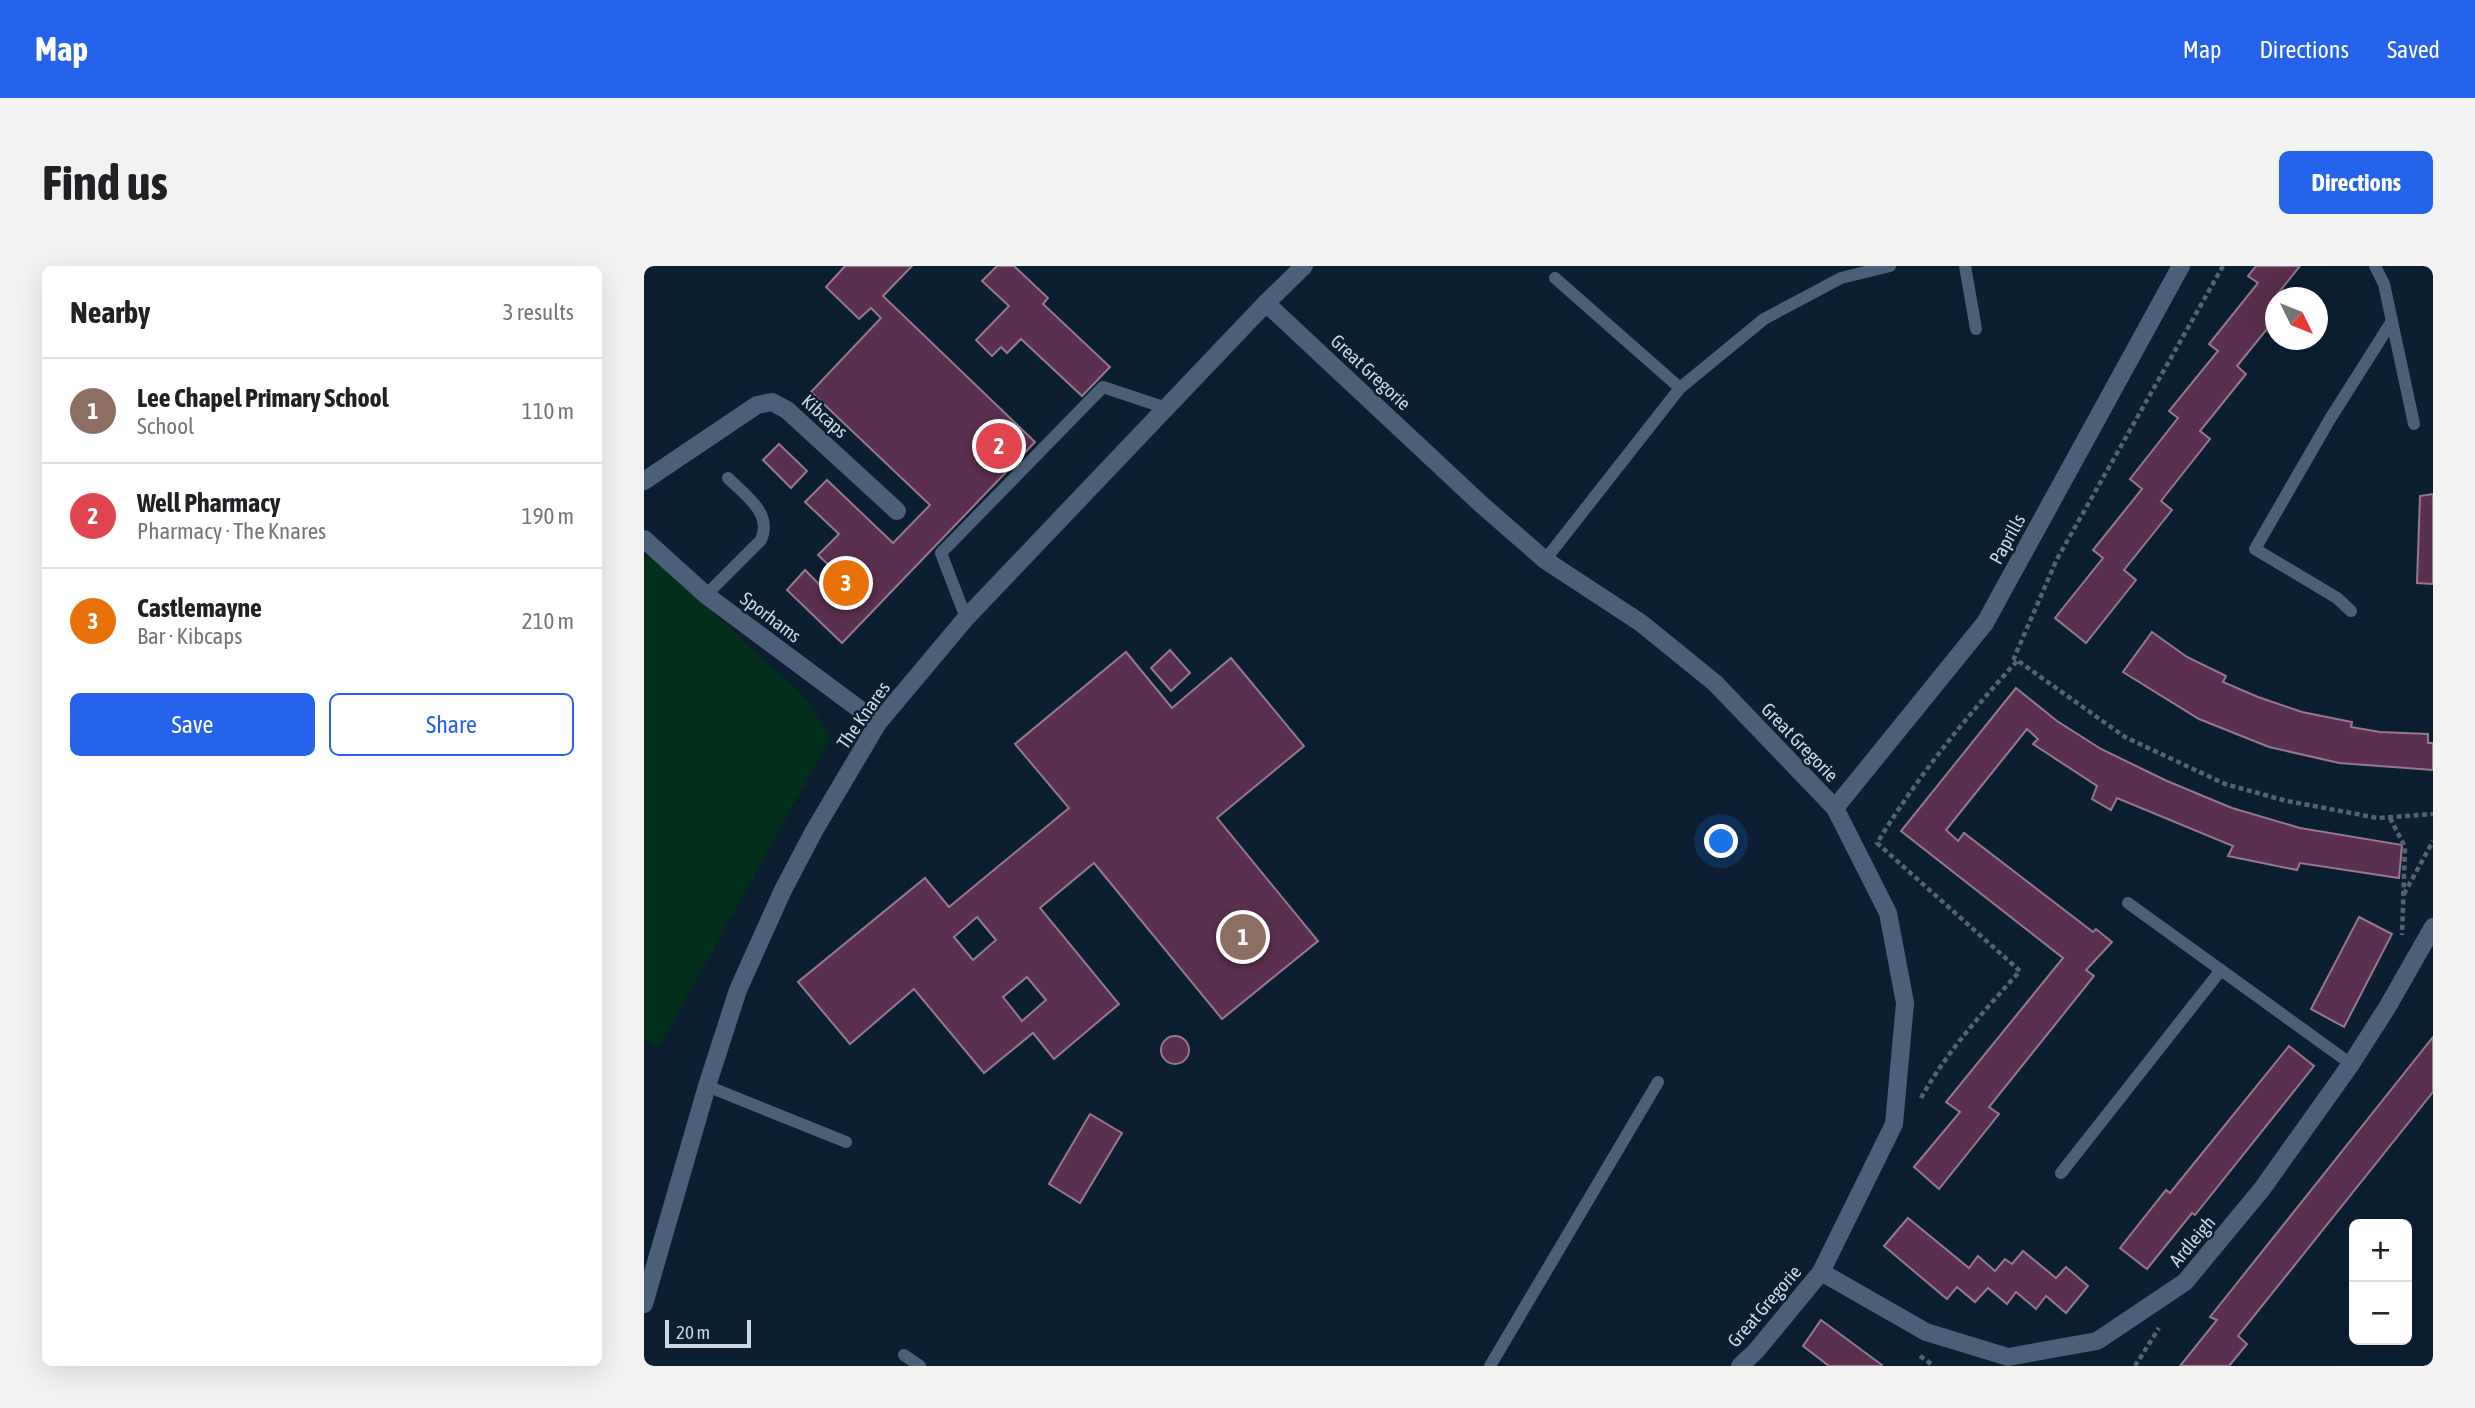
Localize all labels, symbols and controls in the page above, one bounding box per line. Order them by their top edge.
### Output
text: Map [35,30,88,68]
text: Map [2183,36,2221,63]
text: Directions [2259,36,2349,63]
text: Saved [2387,36,2440,63]
button: Directions [2279,151,2433,214]
text: Find us [42,154,168,210]
north arrow [2265,287,2328,350]
text: Nearby [70,295,150,329]
text: 3 results [503,299,574,325]
street label: Great Gregorie [1327,330,1415,414]
text: Lee Chapel Primary School [137,383,389,413]
street label: Kibcaps [797,390,853,443]
text: 1 [88,398,98,424]
text: 110 m [522,398,574,424]
text: School [137,413,194,439]
pin: 2 [976,420,1022,472]
text: Well Pharmacy [137,488,280,518]
text: 2 [88,503,98,529]
text: 190 m [522,503,574,529]
street label: Paprills [1984,510,2030,568]
text: Pharmacy · The Knares [137,518,326,544]
pin: 3 [823,557,869,609]
street label: Sporhams [736,587,806,647]
text: Castlemayne [137,593,262,623]
text: 3 [88,608,98,634]
text: 210 m [522,608,574,634]
text: Bar · Kibcaps [137,623,242,649]
street label: The Knares [832,677,894,753]
button: Save [70,693,315,756]
button: Share [329,693,574,756]
street label: Great Gregorie [1757,698,1843,786]
your location [1704,824,1738,858]
pin: 1 [1220,911,1266,963]
street label: Ardleigh [2165,1211,2219,1271]
map controls [2349,1219,2412,1345]
button: + [2349,1219,2412,1282]
street label: Great Gregorie [1723,1261,1805,1351]
button: − [2349,1282,2412,1345]
scale bar [665,1317,751,1349]
text: 20 m [676,1321,710,1343]

